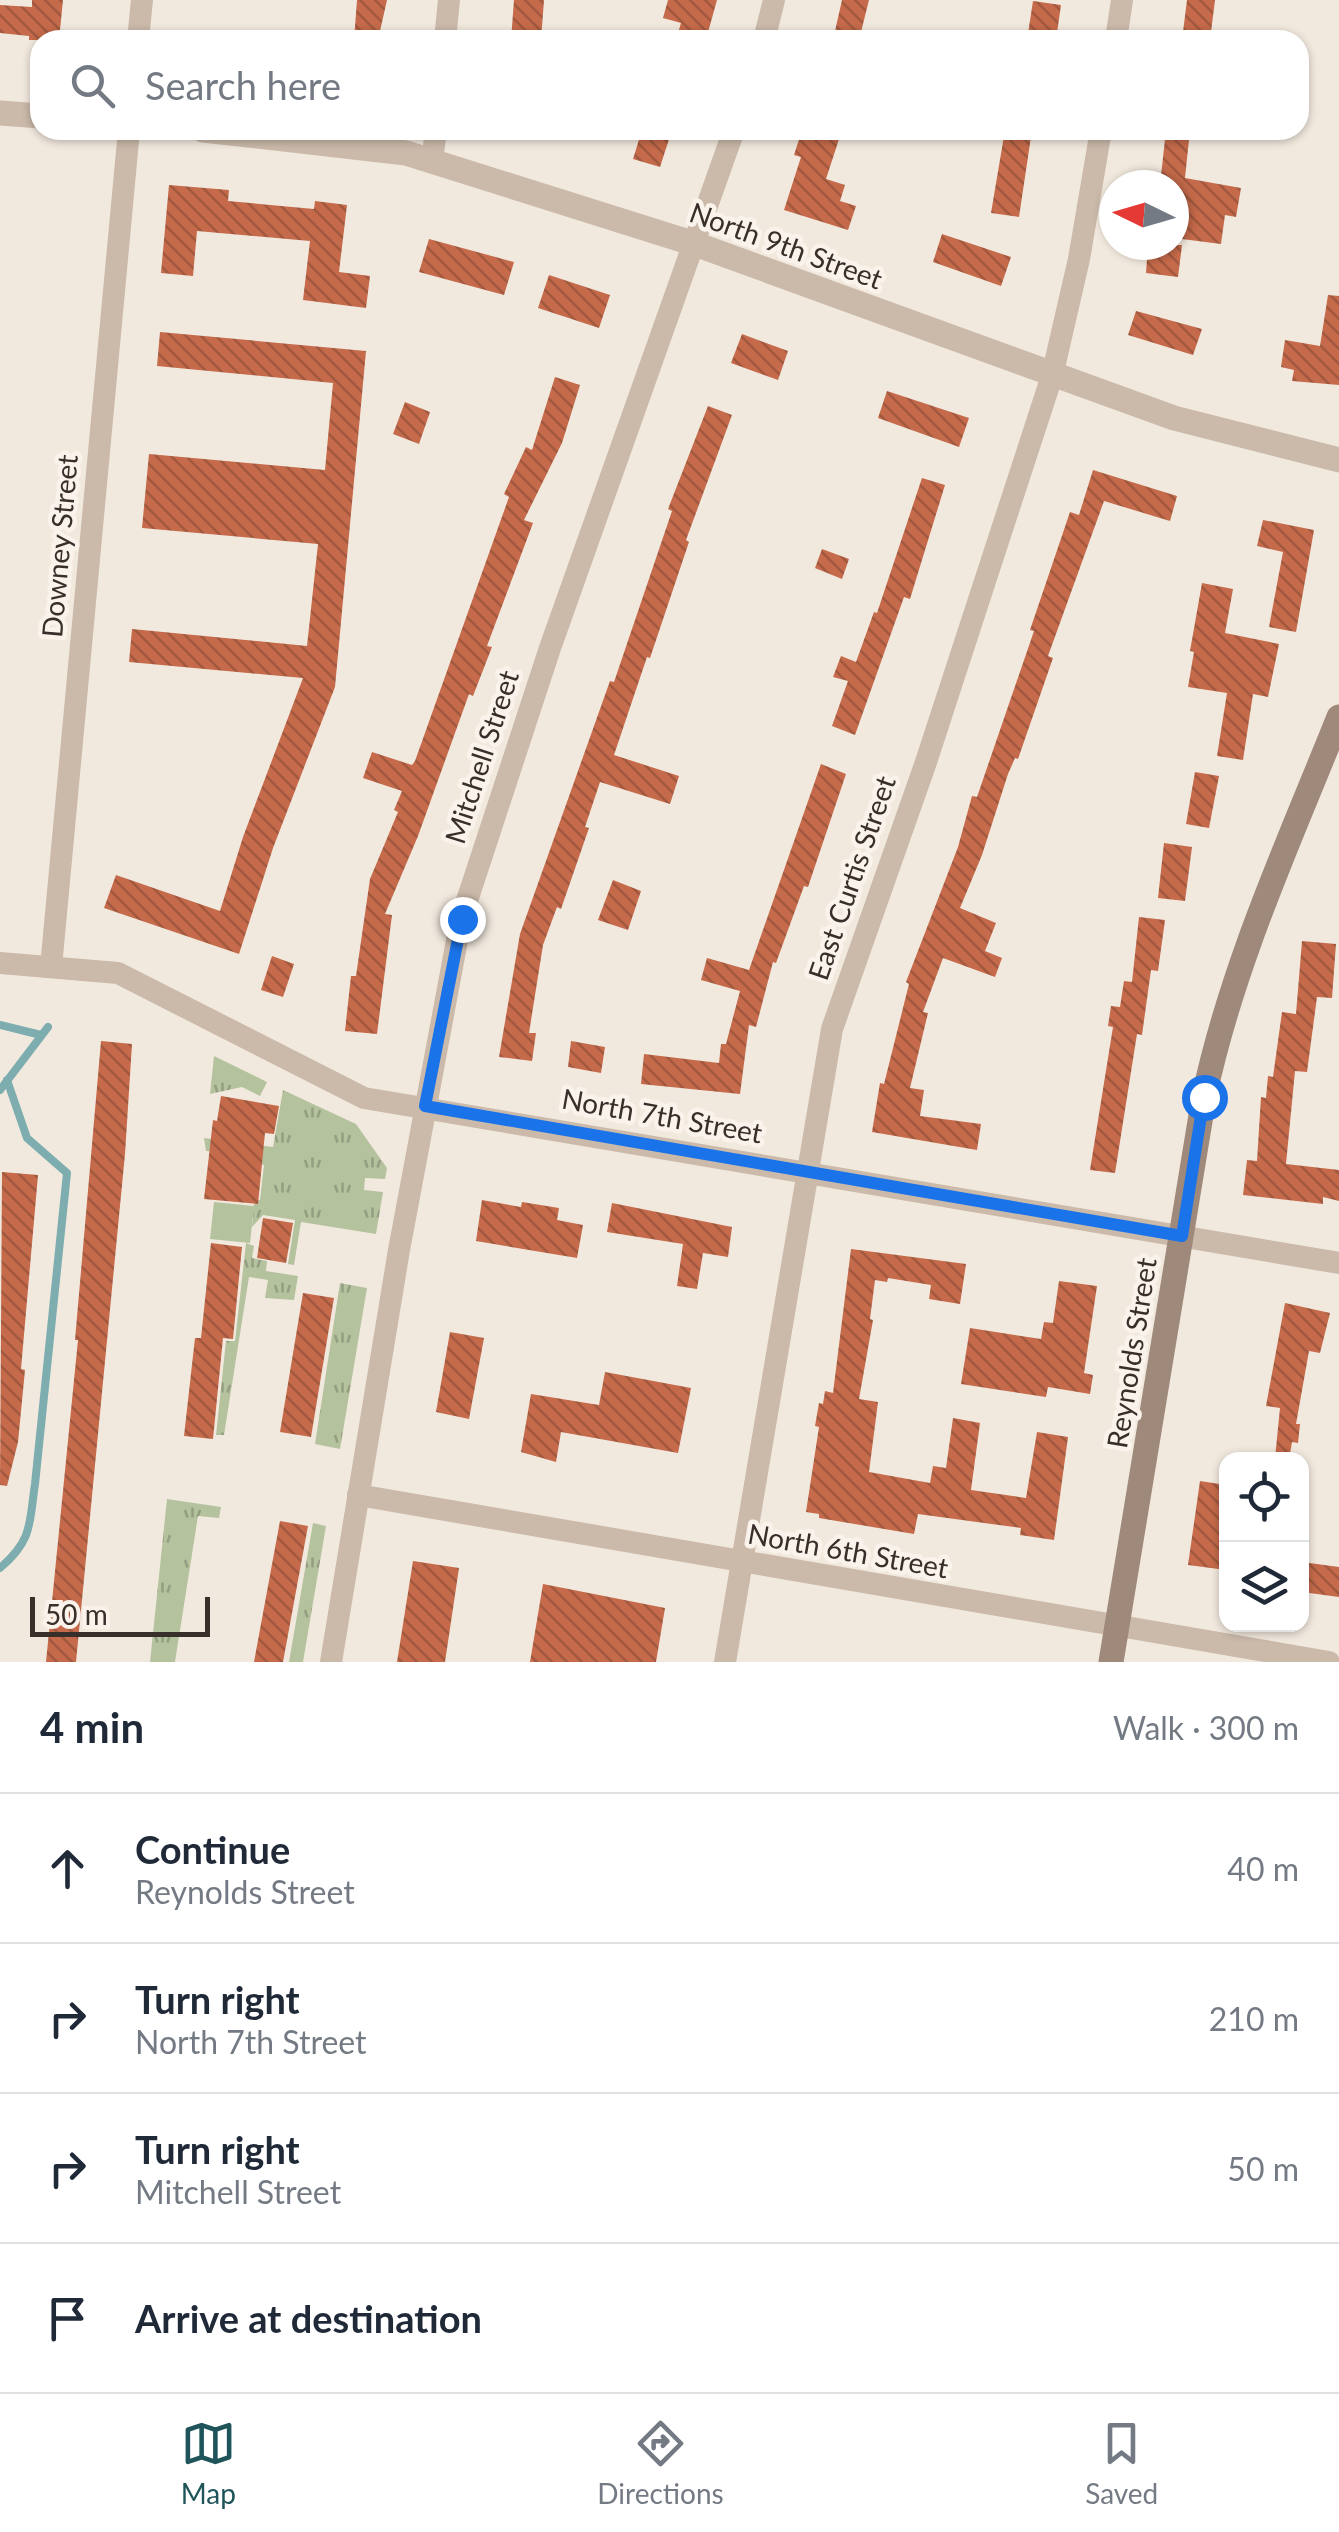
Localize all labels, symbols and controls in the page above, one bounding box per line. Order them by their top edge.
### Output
search box [30,30,1309,140]
icon: search [65,58,120,113]
text: Search here [145,62,341,108]
north arrow [1099,170,1189,260]
street label: North 9th Street [685,194,887,296]
street label: Downey Street [34,453,84,639]
street label: Mitchell Street [437,666,525,848]
street label: East Curtis Street [800,771,902,984]
route end [440,897,486,943]
route start [1182,1075,1228,1121]
street label: North 7th Street [559,1081,765,1149]
street label: Reynolds Street [1099,1255,1163,1450]
map controls [1219,1452,1309,1632]
button: locate [1219,1452,1309,1542]
street label: North 6th Street [745,1516,951,1584]
button: layers [1219,1542,1309,1632]
scale bar [30,1592,210,1636]
text: 50 m [45,1597,108,1631]
text: 4 min [40,1702,144,1752]
text: Walk · 300 m [1113,1708,1299,1747]
text: Continue [135,1826,290,1872]
icon: ahead [40,1841,95,1896]
text: 40 m [1227,1849,1299,1888]
text: Reynolds Street [135,1872,355,1911]
text: Turn right [135,1976,300,2022]
icon: right [40,1991,95,2046]
text: 210 m [1209,1999,1299,2038]
text: North 7th Street [135,2022,367,2061]
text: Turn right [135,2126,300,2172]
icon: right [40,2141,95,2196]
text: 50 m [1227,2149,1299,2188]
text: Mitchell Street [135,2172,341,2211]
icon: arrive [40,2291,95,2346]
text: Arrive at destination [135,2295,482,2341]
tab: Map [181,2416,236,2510]
tab: Directions [597,2416,724,2510]
tab: Saved [1085,2416,1158,2510]

